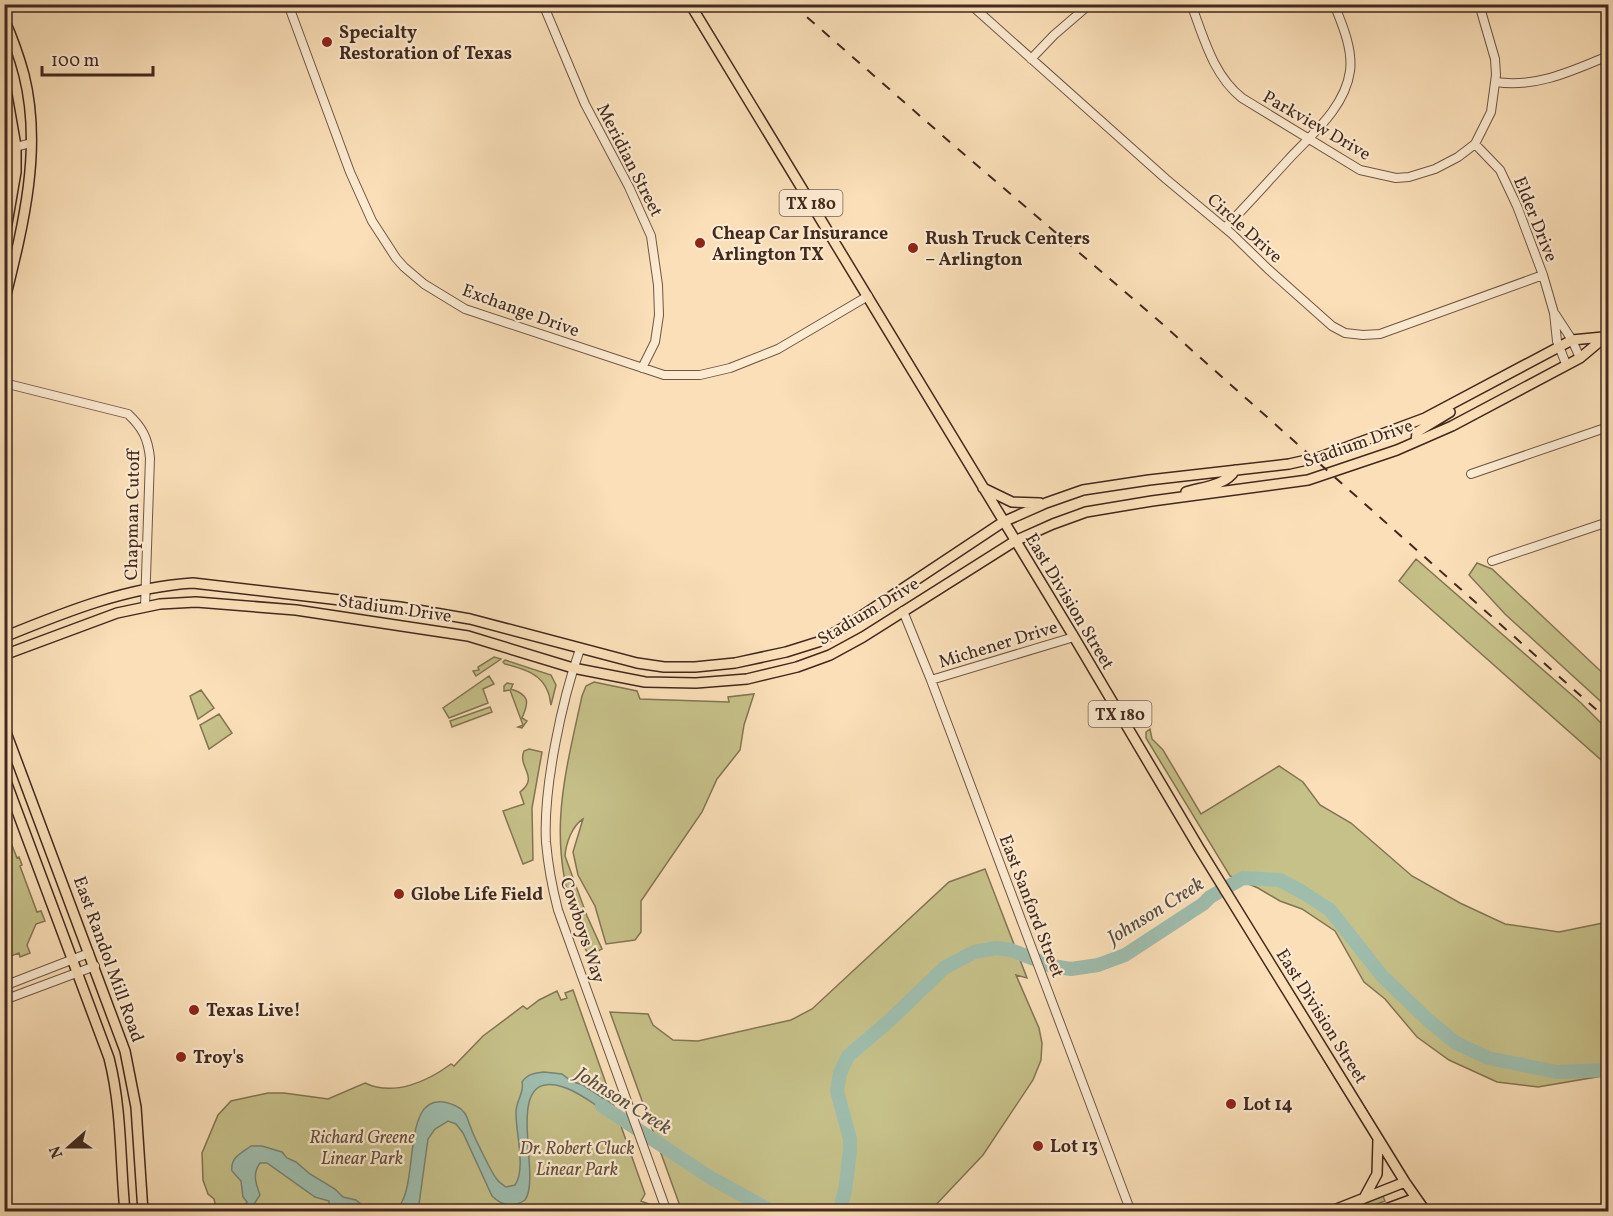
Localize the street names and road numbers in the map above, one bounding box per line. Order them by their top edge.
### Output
street label: Parkview Drive [1258,85,1375,167]
street label: Meridian Street [589,100,668,222]
street label: Elder Drive [1506,173,1563,266]
street label: Circle Drive [1201,188,1287,270]
road number: TX 180 [780,190,842,216]
street label: Exchange Drive [458,279,583,344]
street label: Stadium Drive [1300,414,1417,475]
street label: Chapman Cutoff [120,447,147,581]
street label: East Division Street [1018,529,1119,675]
street label: Stadium Drive [813,572,924,652]
street label: Stadium Drive [336,589,453,630]
street label: Michener Drive [936,615,1061,675]
road number: TX 180 [1088,701,1152,727]
street label: East Sanford Street [992,831,1069,982]
street label: East Randol Mill Road [66,873,149,1046]
street label: Cowboys Way [553,874,611,987]
street label: East Division Street [1269,944,1372,1089]

